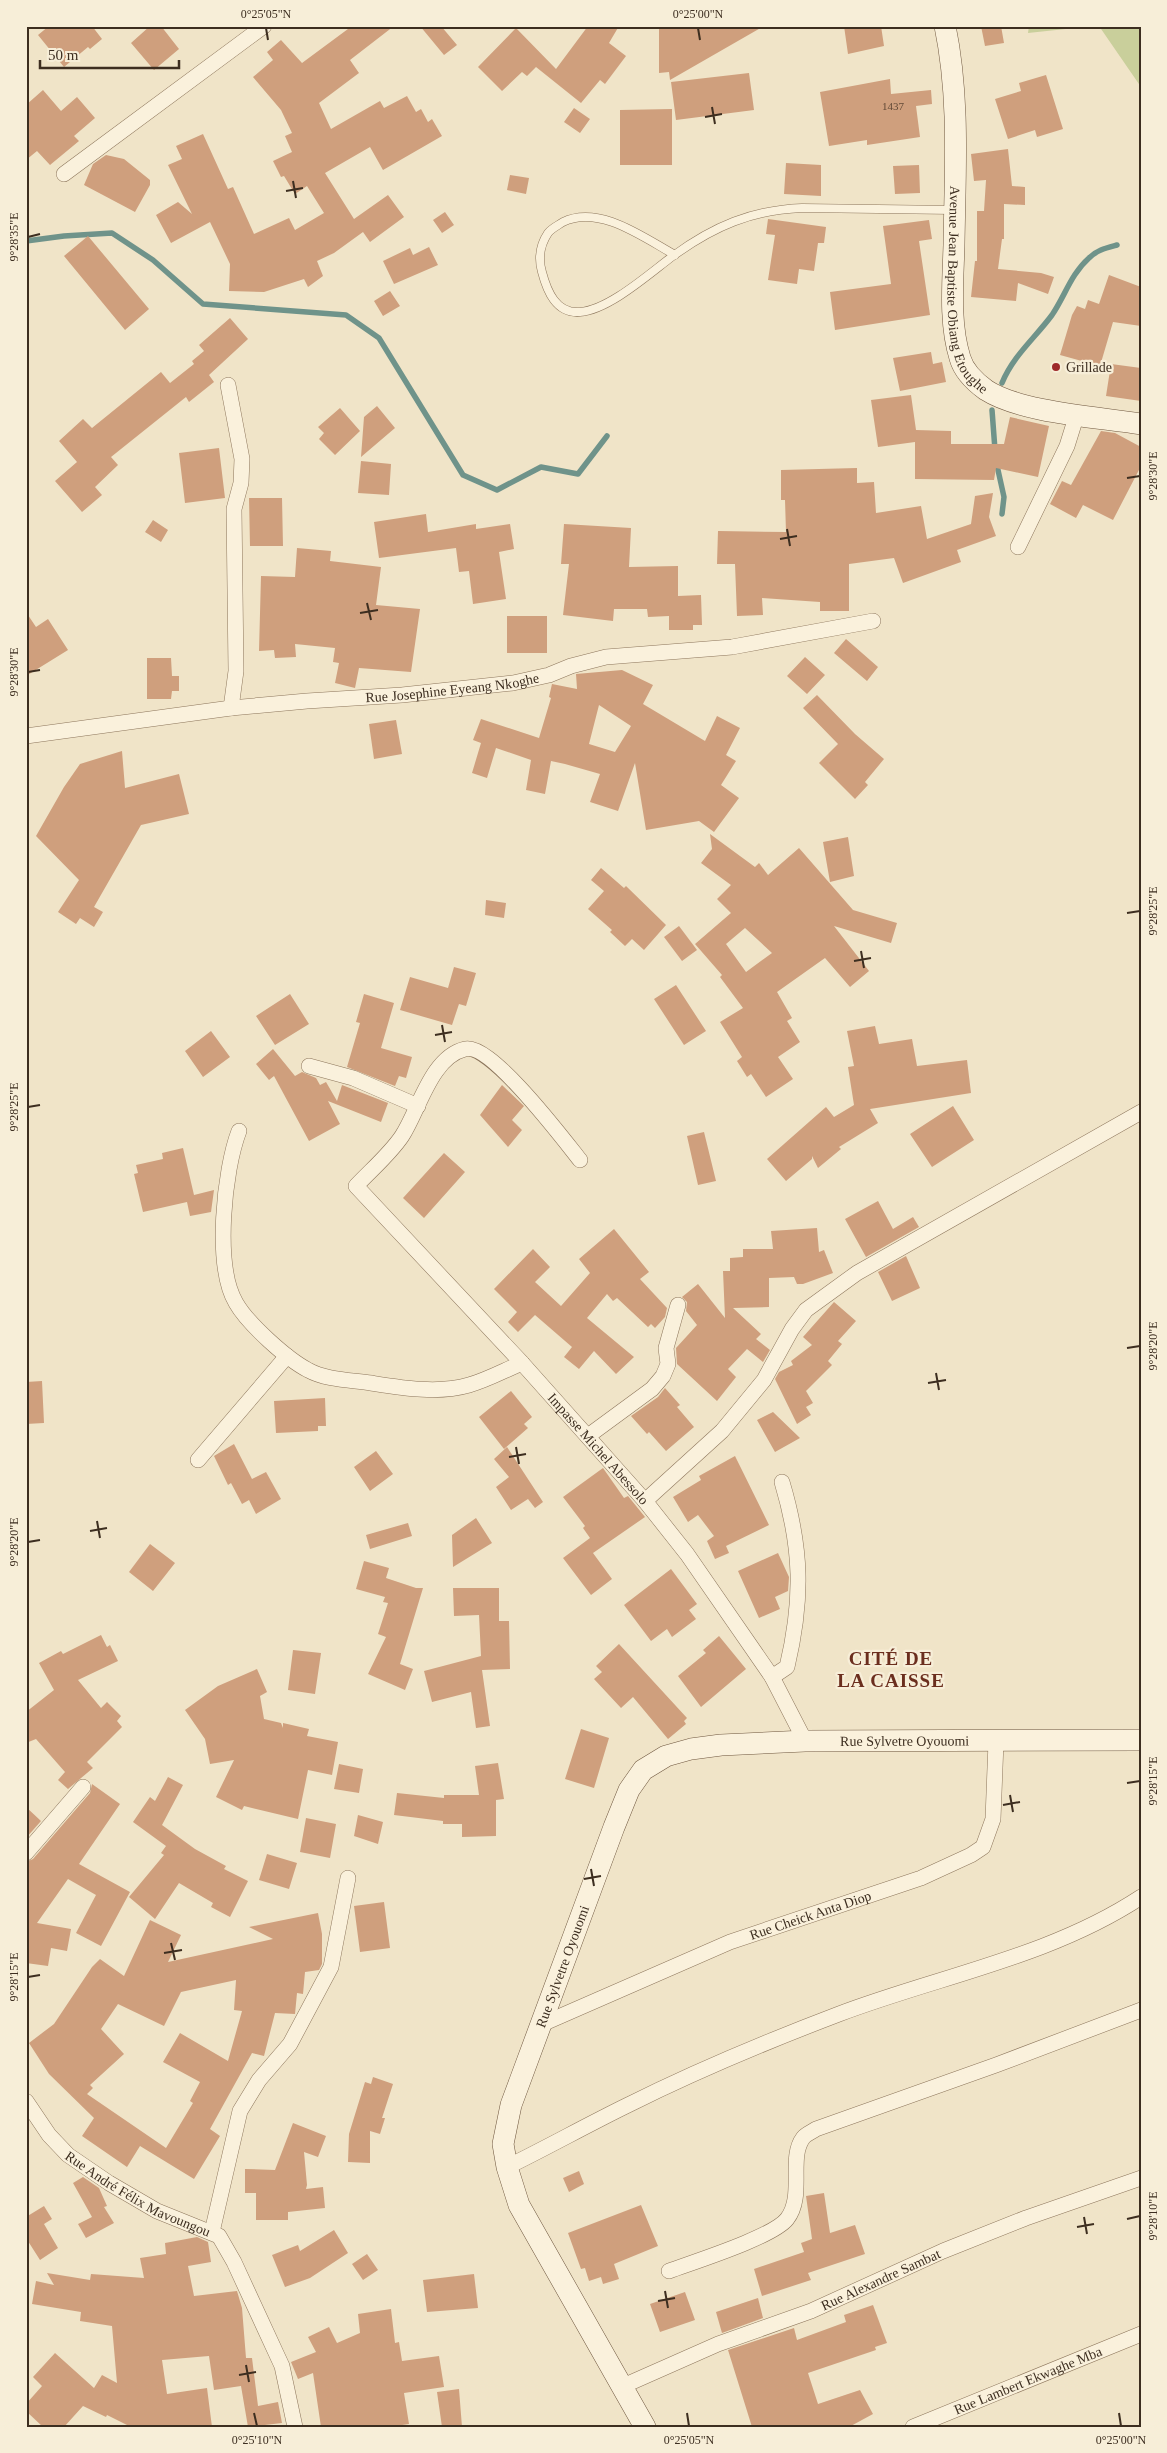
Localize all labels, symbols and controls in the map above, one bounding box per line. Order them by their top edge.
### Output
text: 0°25'05"N [241,7,292,21]
text: 0°25'00"N [673,7,724,21]
scale bar [40,38,179,70]
text: 50 m [48,47,79,63]
house number: 1437 [882,100,905,112]
street label: Avenue Jean Baptiste Obiang Etoughe [944,186,990,397]
text: 9°28'35"E [7,212,21,262]
place label: Grillade [1066,360,1112,375]
marker: Grillade [1050,361,1062,373]
text: 9°28'30"E [1146,451,1160,501]
text: 9°28'30"E [7,647,21,697]
street label: Rue Josephine Eyeang Nkoghe [365,670,540,705]
text: 9°28'25"E [1146,886,1160,936]
text: 9°28'25"E [7,1082,21,1132]
text: 9°28'20"E [1146,1321,1160,1371]
street label: Impasse Michel Abessolo [544,1390,651,1508]
text: 9°28'20"E [7,1517,21,1567]
district label: CITÉ DE LA CAISSE [837,1648,945,1691]
street label: Rue Sylvetre Oyouomi [840,1734,969,1749]
text: 9°28'15"E [1146,1756,1160,1806]
street label: Rue Cheick Anta Diop [748,1888,873,1943]
street label: Rue Sylvetre Oyouomi [533,1903,592,2030]
text: 9°28'15"E [7,1952,21,2002]
street label: Rue André Félix Mavoungou [62,2148,213,2240]
text: 9°28'10"E [1146,2191,1160,2241]
street label: Rue Alexandre Sambat [819,2246,943,2313]
street label: Rue Lambert Ekwaghe Mba [952,2343,1105,2417]
text: 0°25'10"N [232,2433,283,2447]
text: 0°25'05"N [664,2433,715,2447]
text: 0°25'00"N [1096,2433,1147,2447]

